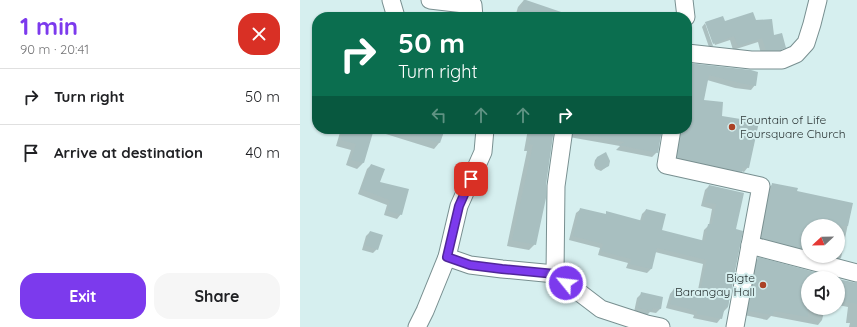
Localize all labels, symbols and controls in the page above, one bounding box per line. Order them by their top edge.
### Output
text: 1 min [20,11,78,41]
button: close [238,13,280,55]
text: 50 m [398,25,465,60]
icon: right [332,28,384,80]
text: 90 m · 20:41 [20,41,89,57]
text: Turn right [398,60,478,83]
icon: right [20,86,42,108]
text: Turn right [54,87,125,106]
text: 50 m [245,87,280,106]
icon: left [428,104,450,126]
icon: ahead [470,104,492,126]
icon: ahead [512,104,534,126]
icon: right [554,104,576,126]
place label: Fountain of Life Foursquare Church [740,112,846,141]
marker: Fountain of Life Foursquare Church [727,122,737,132]
icon: arrive [20,142,42,164]
text: Arrive at destination [54,143,203,162]
text: 40 m [245,143,280,162]
pin [454,162,488,196]
icon: arrive [460,168,482,190]
north arrow [801,219,845,263]
map controls [801,219,845,315]
position arrow [545,262,587,304]
place label: Bigte Barangay Hall [675,270,755,299]
button: sound [801,271,845,315]
button: Exit [20,273,146,319]
button: Share [154,273,280,319]
marker: Bigte Barangay Hall [758,280,768,290]

